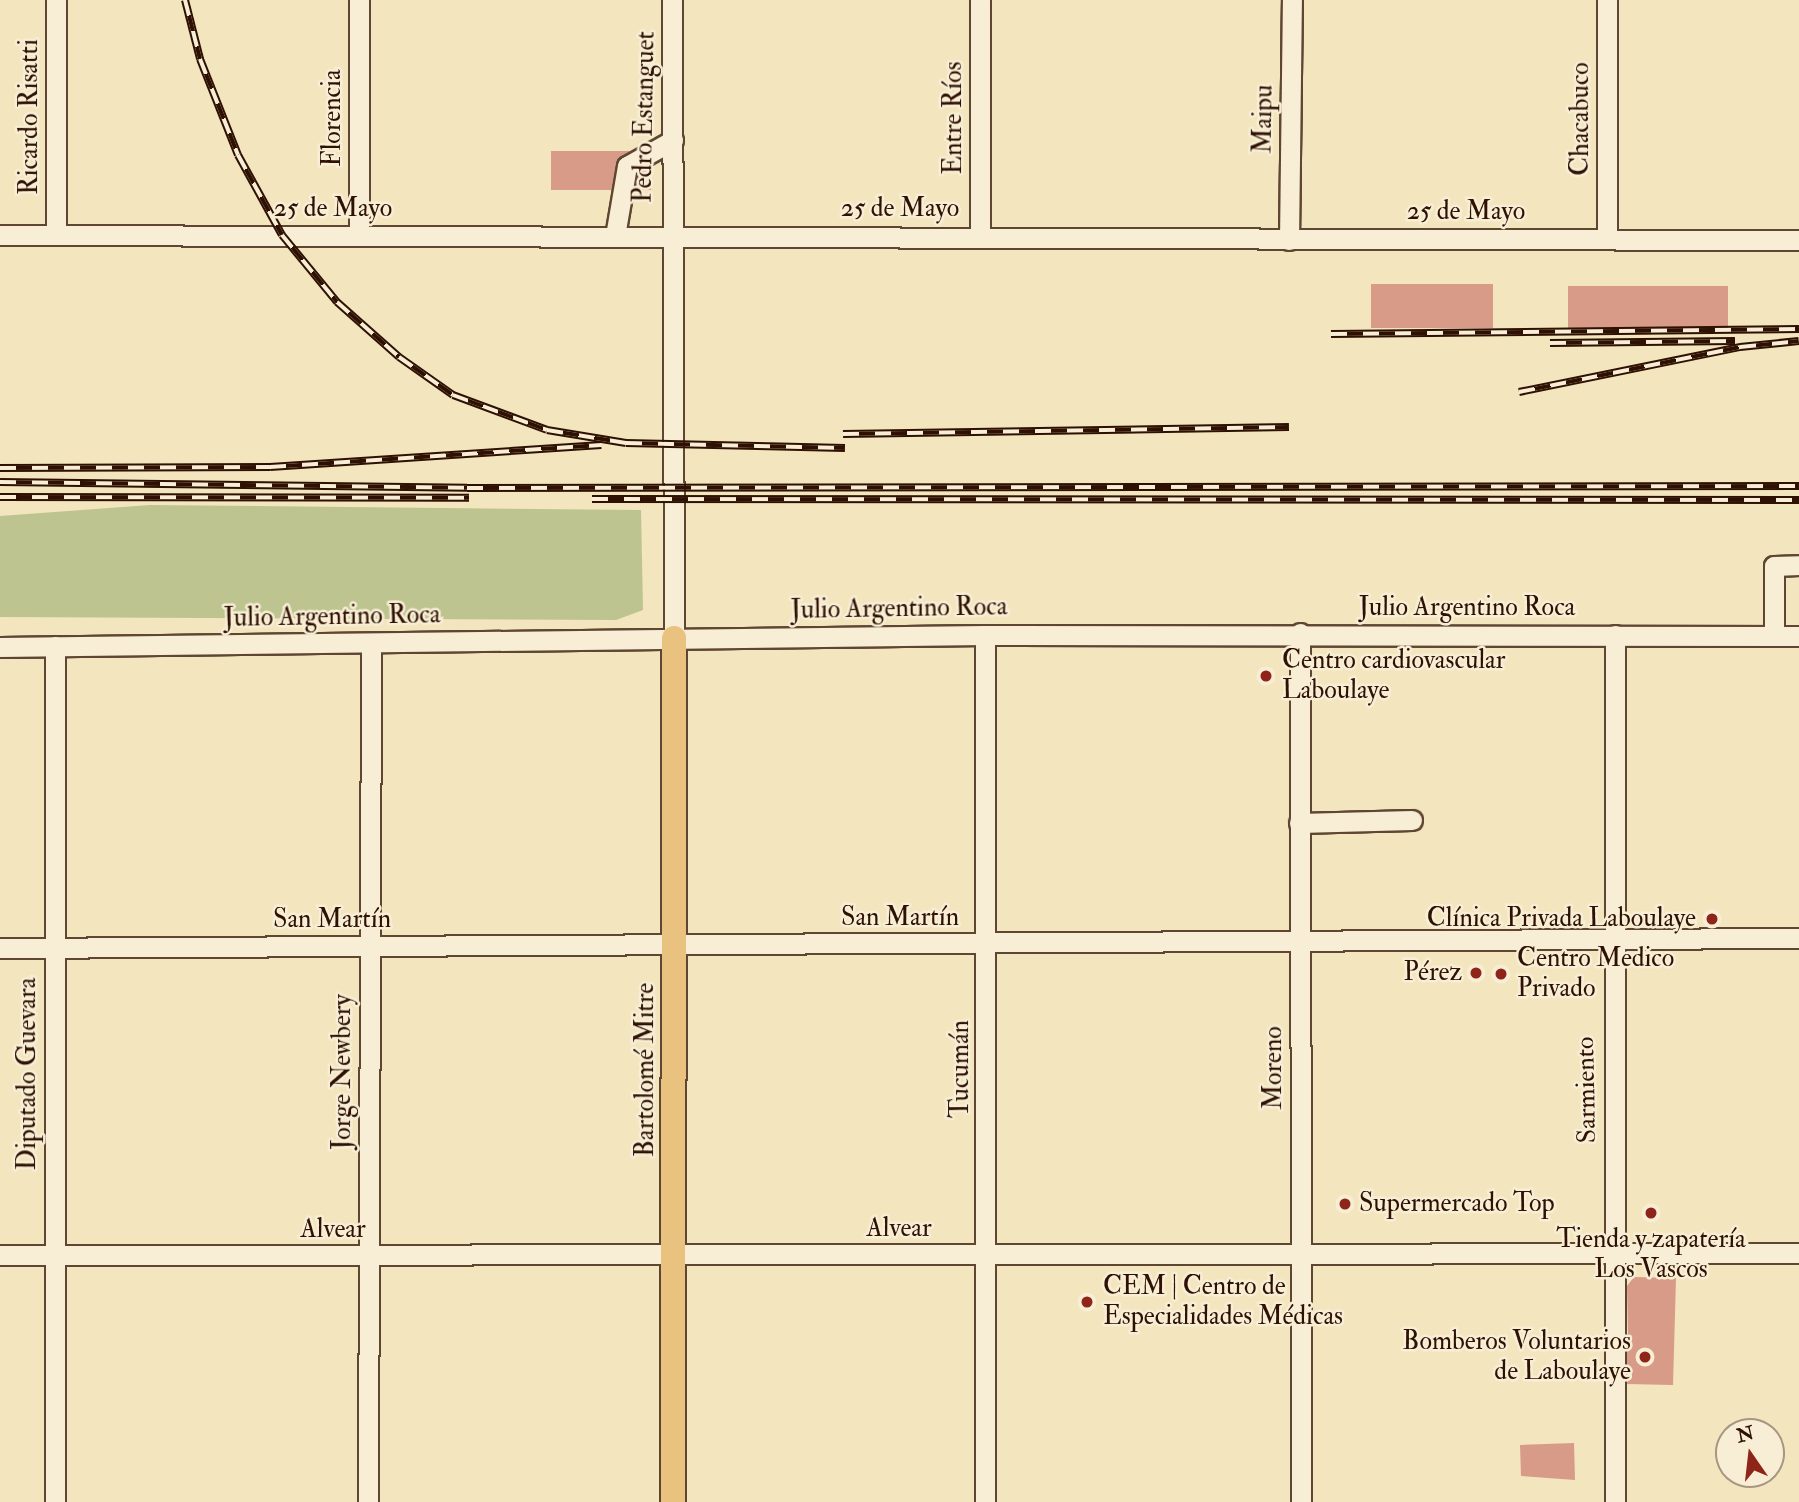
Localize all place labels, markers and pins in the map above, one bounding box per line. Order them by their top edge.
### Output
place label: Centro cardiovascular Laboulaye [1282,645,1505,706]
marker: Centro cardiovascular Laboulaye [1256,666,1276,686]
place label: Clínica Privada Laboulaye [1427,903,1696,935]
marker: Clínica Privada Laboulaye [1702,909,1722,929]
place label: Centro Medico Privado [1517,943,1674,1004]
place label: Pérez [1404,957,1462,989]
marker: Centro Medico Privado [1491,964,1511,984]
marker: Pérez [1468,965,1484,981]
place label: Supermercado Top [1359,1188,1555,1220]
marker: Supermercado Top [1337,1196,1353,1212]
marker: Tienda y zapatería Los Vascos [1643,1205,1659,1221]
place label: Tienda y zapatería Los Vascos [1556,1224,1746,1286]
place label: CEM | Centro de Especialidades Médicas [1103,1271,1343,1332]
marker: CEM | Centro de Especialidades Médicas [1077,1292,1097,1312]
place label: Bomberos Voluntarios de Laboulaye [1402,1326,1631,1388]
marker: Bomberos Voluntarios de Laboulaye [1637,1349,1653,1365]

